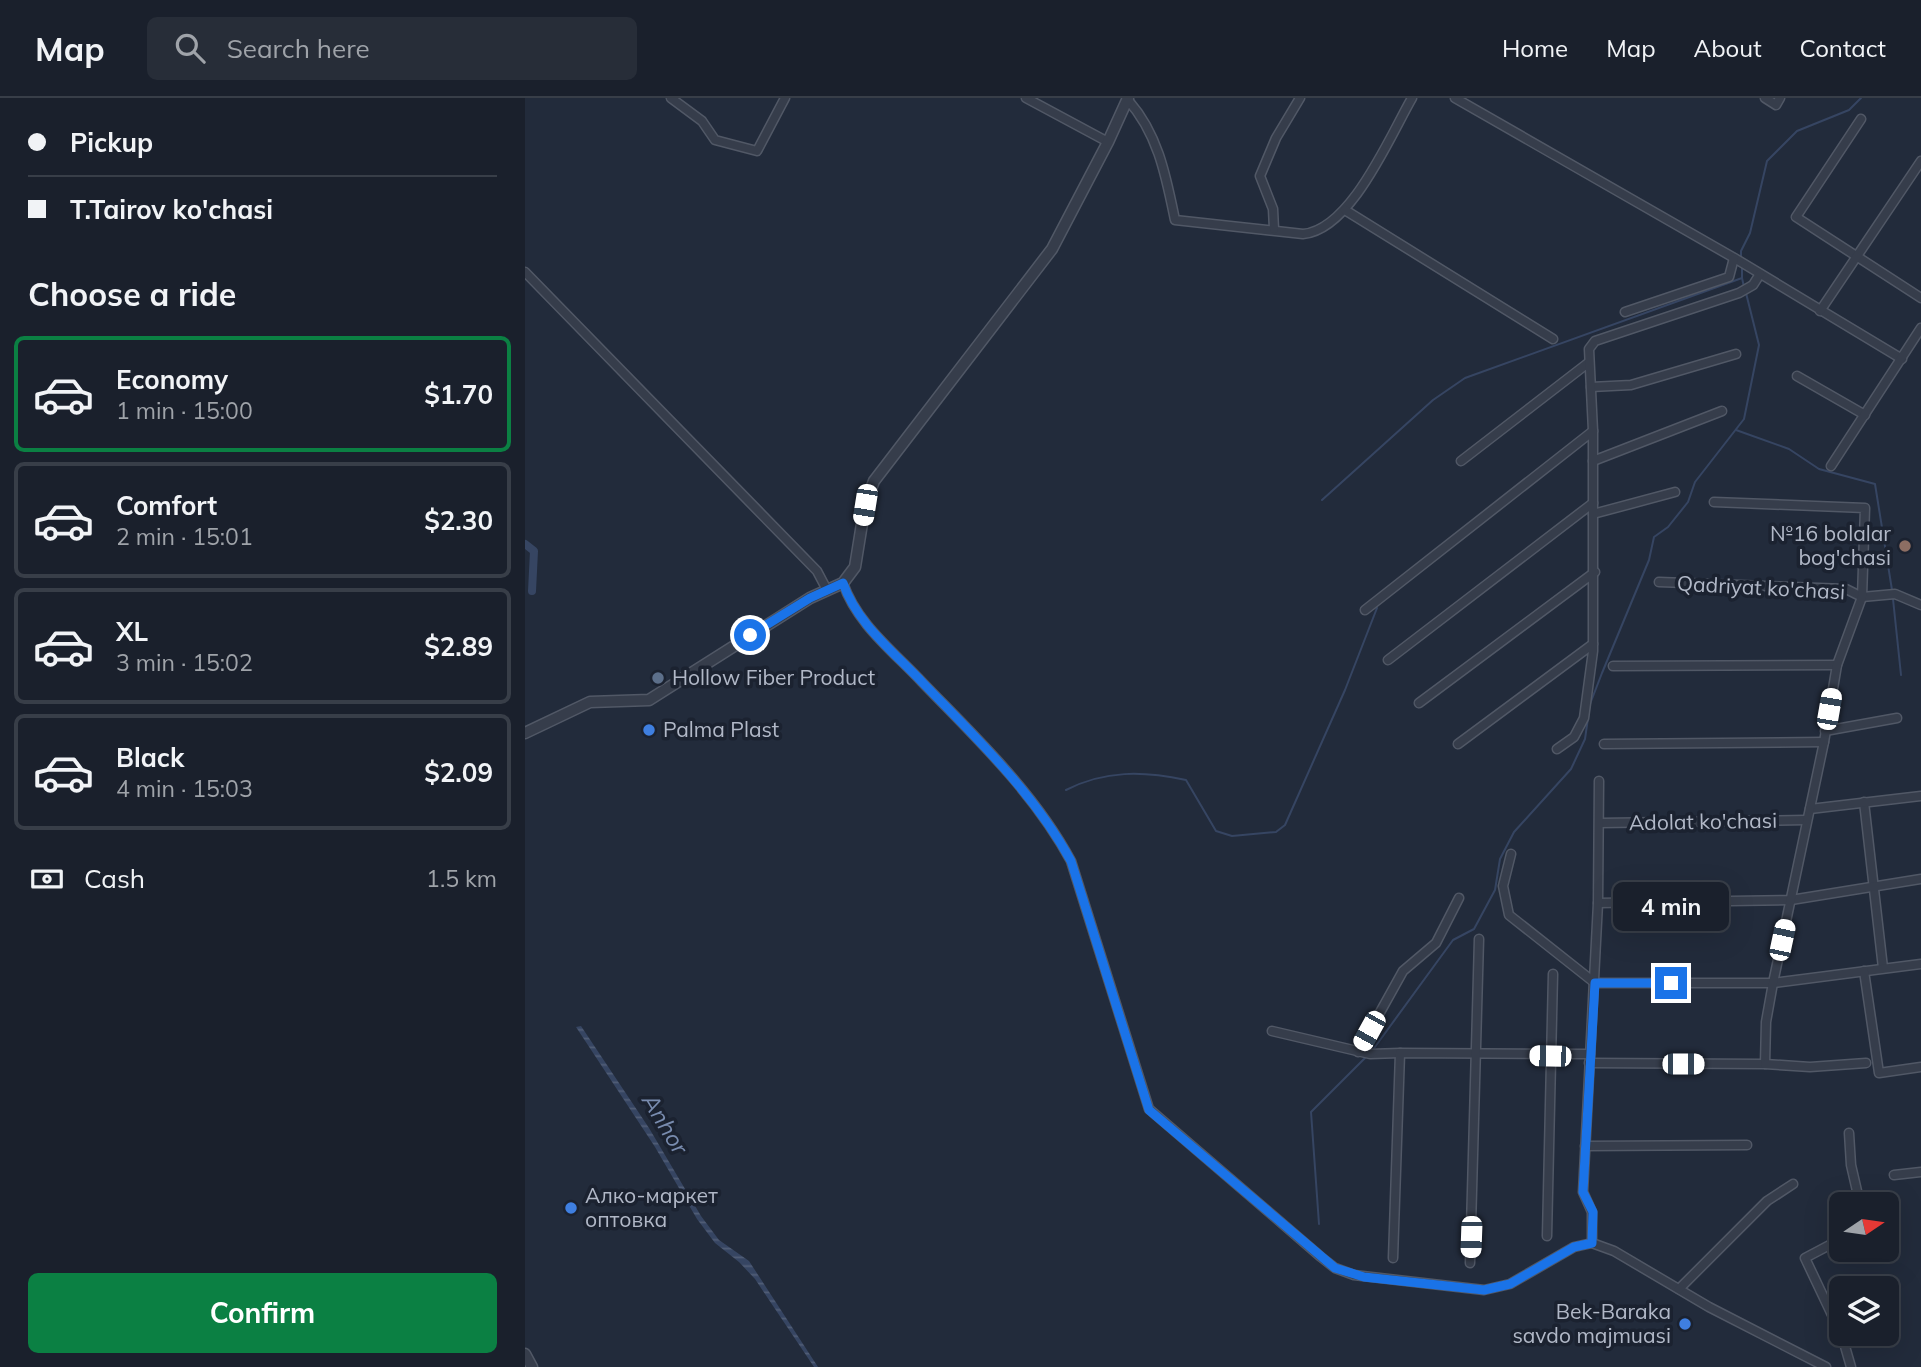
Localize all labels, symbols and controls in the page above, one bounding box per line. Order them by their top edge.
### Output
search box [147,17,637,80]
text: Map [35,28,105,69]
icon: search [171,29,209,67]
text: Search here [227,32,370,65]
text: Home [1502,33,1568,63]
text: Map [1606,33,1656,63]
text: About [1694,33,1762,63]
text: Contact [1800,33,1886,63]
text: Pickup [70,126,153,159]
text: T.Tairov ko'chasi [70,193,273,226]
text: Choose a ride [28,274,236,314]
icon: car [32,363,95,426]
text: Economy [116,363,228,396]
text: $1.70 [424,378,493,411]
text: 1 min · 15:00 [116,396,253,425]
car [852,483,879,527]
icon: car [32,489,95,552]
text: Comfort [116,489,217,522]
text: $2.30 [424,504,493,537]
place label: №16 bolalar bog'chasi [1770,520,1891,570]
text: 2 min · 15:01 [116,522,253,551]
marker: №16 bolalar bog'chasi [1897,538,1913,554]
street label: Qadriyat ko'chasi [1676,570,1846,604]
icon: car [32,615,95,678]
text: XL [116,615,148,648]
route start [734,619,766,651]
text: $2.89 [424,630,493,663]
text: 3 min · 15:02 [116,648,253,677]
place label: Hollow Fiber Product [672,664,875,690]
marker: Hollow Fiber Product [650,670,666,686]
car [1816,686,1843,732]
place label: Palma Plast [663,716,779,742]
marker: Palma Plast [641,722,657,738]
icon: car [32,741,95,804]
text: Black [116,741,184,774]
text: $2.09 [424,756,493,789]
text: 4 min · 15:03 [116,774,253,803]
street label: Adolat ko'chasi [1629,807,1777,835]
icon: cash [28,860,66,898]
text: Cash [84,862,145,895]
text: 1.5 km [426,864,497,893]
callout: 4 min [1613,882,1729,930]
text: 4 min [1641,892,1701,921]
car [1768,917,1797,963]
route end [1655,967,1687,999]
car [1350,1008,1389,1054]
car [1529,1045,1572,1067]
car [1663,1054,1705,1075]
water label: Anhor [636,1087,696,1161]
place label: Алко-маркет оптовка [585,1182,718,1232]
north arrow [1829,1192,1899,1262]
map controls [1829,1192,1899,1346]
marker: Алко-маркет оптовка [563,1200,579,1216]
car [1460,1216,1483,1258]
button: Confirm [28,1273,497,1353]
button: layers [1829,1276,1899,1346]
place label: Bek-Baraka savdo majmuasi [1512,1298,1671,1348]
marker: Bek-Baraka savdo majmuasi [1677,1316,1693,1332]

